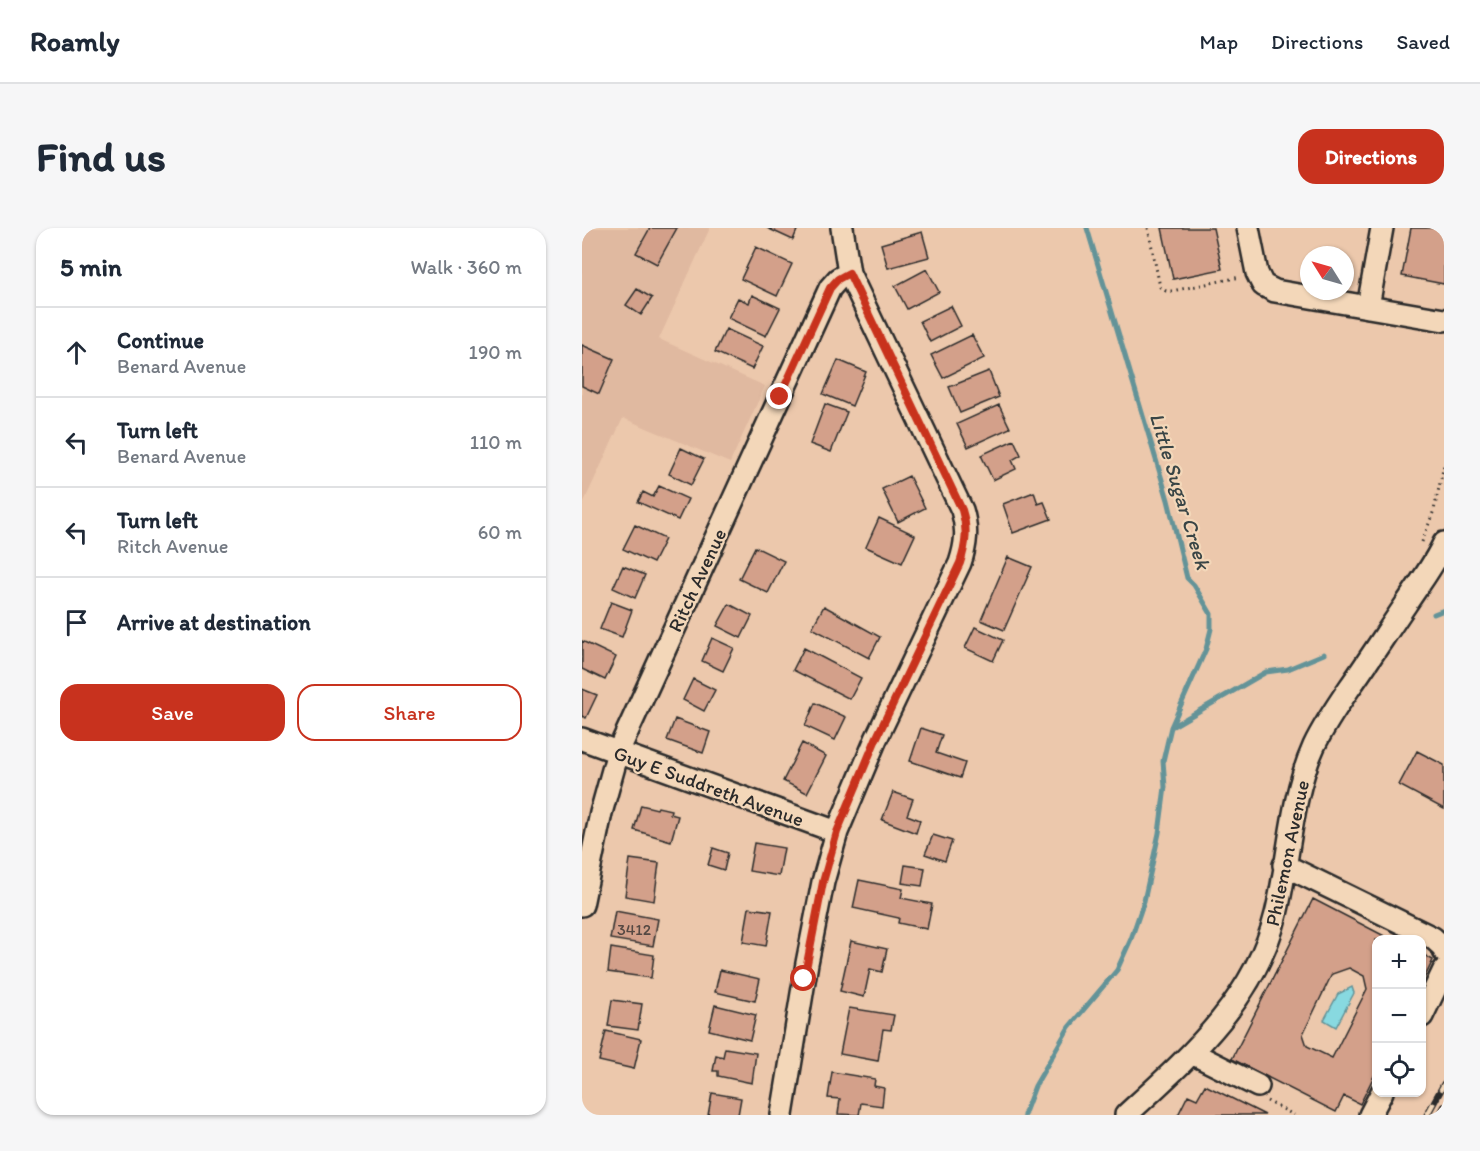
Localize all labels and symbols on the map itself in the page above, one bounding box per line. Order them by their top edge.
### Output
north arrow [1300,246,1354,300]
route end [766,383,792,409]
water label: Little Sugar Creek [1145,410,1217,573]
street label: Ritch Avenue [663,524,731,636]
street label: Guy E Suddreth Avenue [611,740,807,832]
street label: Philemon Avenue [1260,778,1314,928]
house number: 3412 [617,920,652,939]
route start [790,965,816,991]

